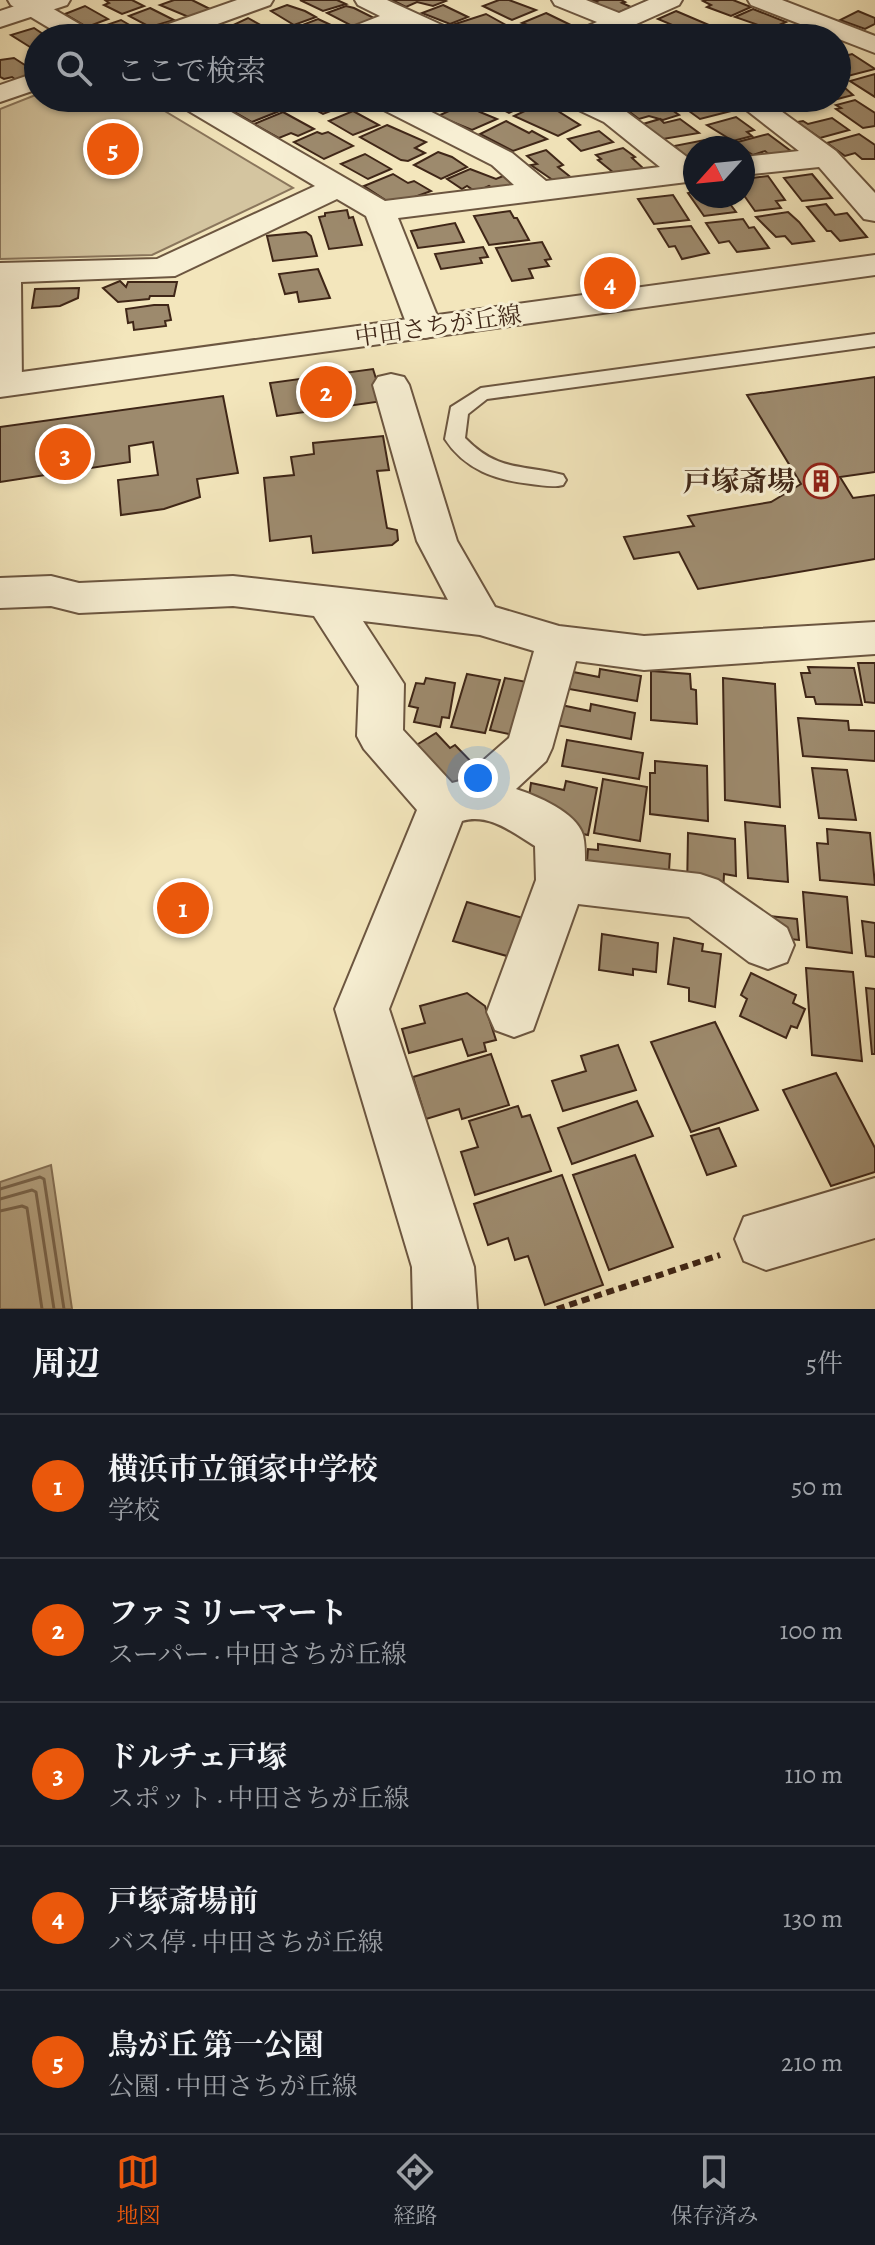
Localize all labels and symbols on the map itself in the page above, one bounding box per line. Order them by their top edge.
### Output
pin: 5 [87,119,139,179]
north arrow [683,136,755,208]
pin: 4 [584,253,636,313]
street label: 中田さちが丘線 [353,298,523,354]
pin: 2 [300,362,352,422]
pin: 3 [39,424,91,484]
building icon: 戸塚斎場 [802,462,840,500]
place label: 戸塚斎場 [683,463,795,501]
your location [458,758,498,798]
pin: 1 [157,878,209,938]

